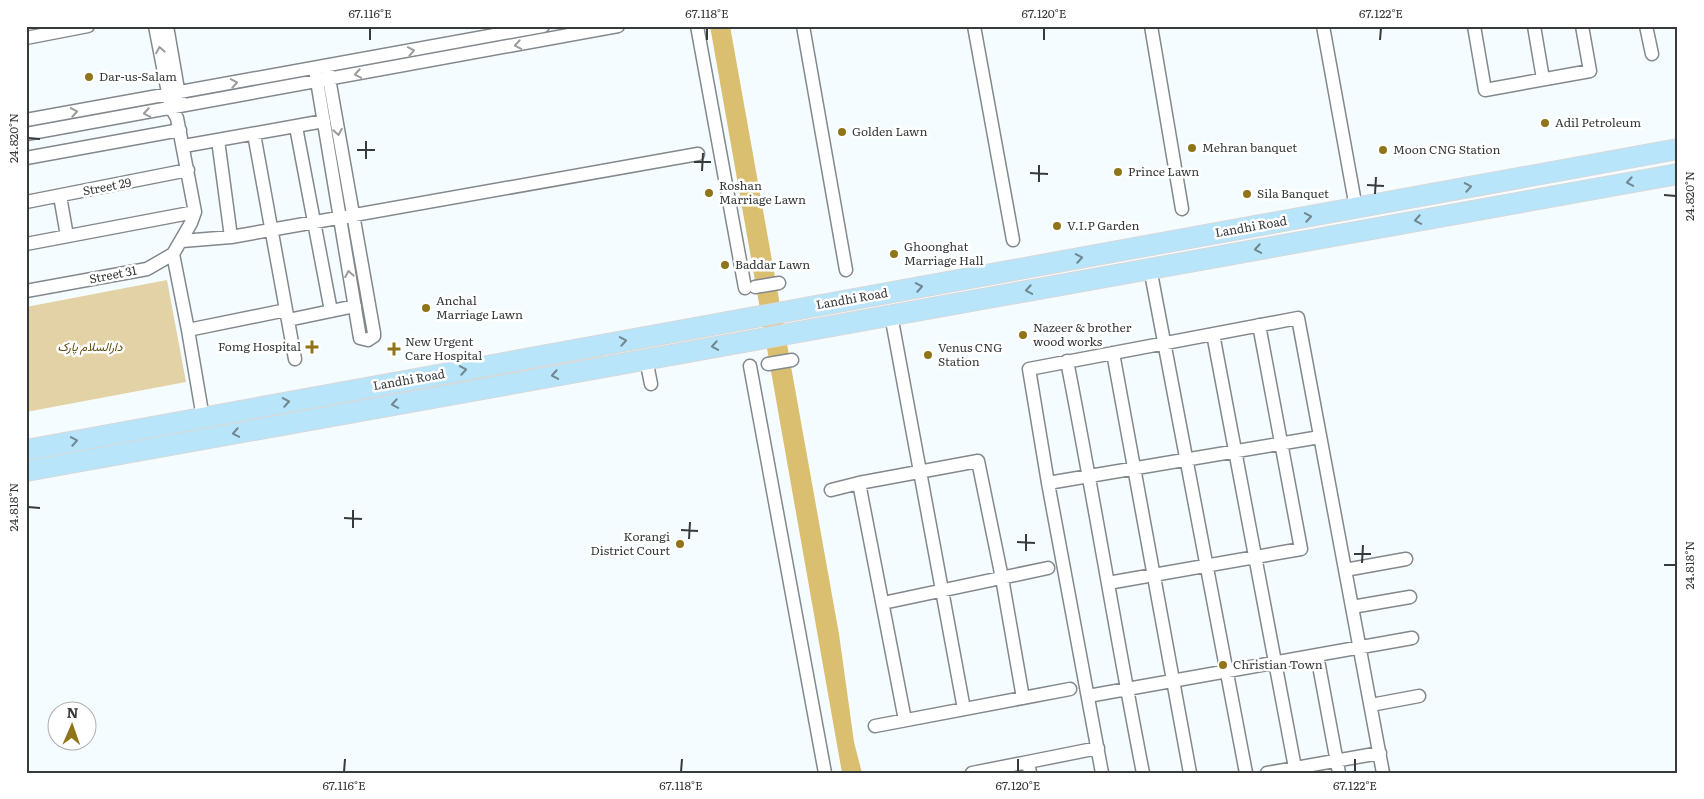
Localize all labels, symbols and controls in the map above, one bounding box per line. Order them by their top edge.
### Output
text: 67.116°E [348,4,392,22]
text: 67.118°E [685,4,729,22]
text: 67.120°E [1022,4,1067,22]
text: 67.122°E [1359,4,1403,22]
one-way arrow [514,39,522,49]
one-way arrow [155,46,165,54]
one-way arrow [407,46,416,57]
place label: Dar-us-Salam [99,67,177,85]
one-way arrow [354,68,363,79]
marker: Dar-us-Salam [83,71,95,83]
one-way arrow [230,78,239,88]
one-way arrow [70,107,79,117]
one-way arrow [142,107,151,117]
text: 24.820°N [4,113,22,163]
place label: Adil Petroleum [1555,113,1641,131]
marker: Adil Petroleum [1539,117,1551,129]
place label: Golden Lawn [852,122,927,140]
marker: Golden Lawn [836,126,848,138]
one-way arrow [333,128,343,136]
place label: Mehran banquet [1202,138,1297,156]
place label: Moon CNG Station [1393,140,1500,158]
marker: Mehran banquet [1186,142,1198,154]
marker: Moon CNG Station [1377,144,1389,156]
place label: Prince Lawn [1128,162,1199,180]
marker: Prince Lawn [1112,166,1124,178]
text: 24.820°N [1680,171,1698,221]
street label: Street 29 [81,172,133,200]
place label: Roshan Marriage Lawn [719,176,806,208]
one-way arrow [1625,177,1634,187]
one-way arrow [1464,183,1472,193]
place label: Sila Banquet [1257,184,1329,202]
marker: Roshan Marriage Lawn [703,187,715,199]
marker: Sila Banquet [1241,188,1253,200]
street label: Landhi Road [1213,211,1289,241]
one-way arrow [1304,212,1313,222]
one-way arrow [1414,215,1423,225]
place label: V.I.P Garden [1067,216,1139,234]
marker: V.I.P Garden [1051,220,1063,232]
place label: Ghoonghat Marriage Hall [904,237,984,269]
one-way arrow [1254,243,1263,254]
marker: Ghoonghat Marriage Hall [888,248,900,260]
one-way arrow [1075,254,1084,264]
place label: Baddar Lawn [735,255,810,273]
marker: Baddar Lawn [719,259,731,271]
street label: Street 31 [87,261,138,287]
one-way arrow [345,269,355,278]
street label: Landhi Road [814,283,890,313]
one-way arrow [915,283,924,293]
one-way arrow [1025,284,1034,294]
place label: Anchal Marriage Lawn [436,291,523,323]
marker: Anchal Marriage Lawn [420,302,432,314]
place label: Nazeer & brother wood works [1033,318,1132,350]
marker: Nazeer & brother wood works [1017,329,1029,341]
place label: New Urgent Care Hospital [405,332,482,364]
park label: دارالسلام پارک [57,337,123,355]
place label: Fomg Hospital [218,337,301,355]
one-way arrow [618,337,627,347]
place label: Venus CNG Station [938,338,1002,370]
marker: Fomg Hospital [305,340,319,354]
one-way arrow [711,341,720,351]
marker: New Urgent Care Hospital [387,342,401,356]
marker: Venus CNG Station [922,349,934,361]
street label: Landhi Road [371,364,447,394]
one-way arrow [458,366,467,376]
one-way arrow [551,370,560,380]
one-way arrow [281,398,290,408]
one-way arrow [391,399,400,409]
one-way arrow [231,428,240,438]
one-way arrow [70,437,79,447]
text: 24.818°N [4,483,22,531]
place label: Korangi District Court [591,527,670,559]
marker: Korangi District Court [674,538,686,550]
text: 24.818°N [1680,541,1698,589]
place label: Christian Town [1233,655,1323,673]
marker: Christian Town [1217,659,1229,671]
north arrow [48,702,98,752]
text: N [66,702,79,722]
text: 67.116°E [322,776,366,794]
text: 67.118°E [659,776,703,794]
text: 67.120°E [996,776,1041,794]
text: 67.122°E [1333,776,1377,794]

